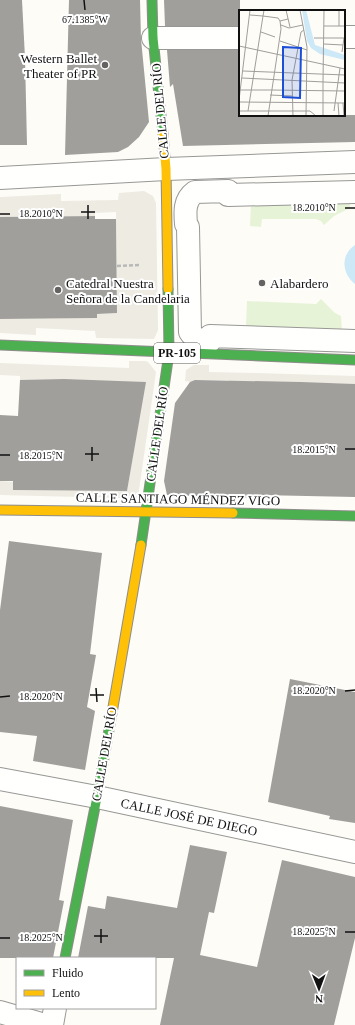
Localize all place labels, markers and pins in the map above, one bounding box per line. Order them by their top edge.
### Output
place label: Western Ballet Theater of PR [20,51,97,81]
marker: Western Ballet Theater of PR [100,60,110,70]
place label: Catedral Nuestra Señora de la Candelaria [66,276,190,306]
place label: Alabardero [270,276,328,291]
marker: Alabardero [257,278,267,288]
marker: Catedral Nuestra Señora de la Candelaria [53,285,63,295]

